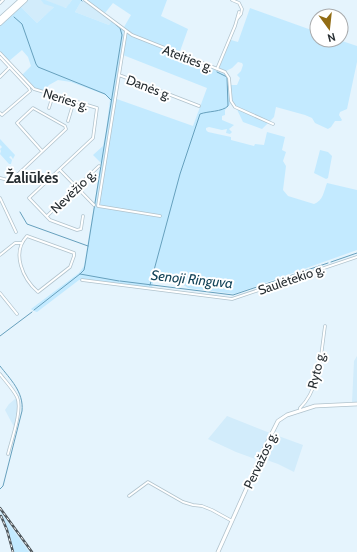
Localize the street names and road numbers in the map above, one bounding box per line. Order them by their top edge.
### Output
street label: Ateities g. [161,41,216,75]
street label: Danės g. [124,71,174,103]
street label: Neries g. [41,85,91,114]
street label: Nevėžio g. [47,165,99,216]
street label: Saulėtekio g. [256,260,327,298]
street label: Ryto g. [304,349,328,390]
street label: Pervažos g. [240,429,280,491]

